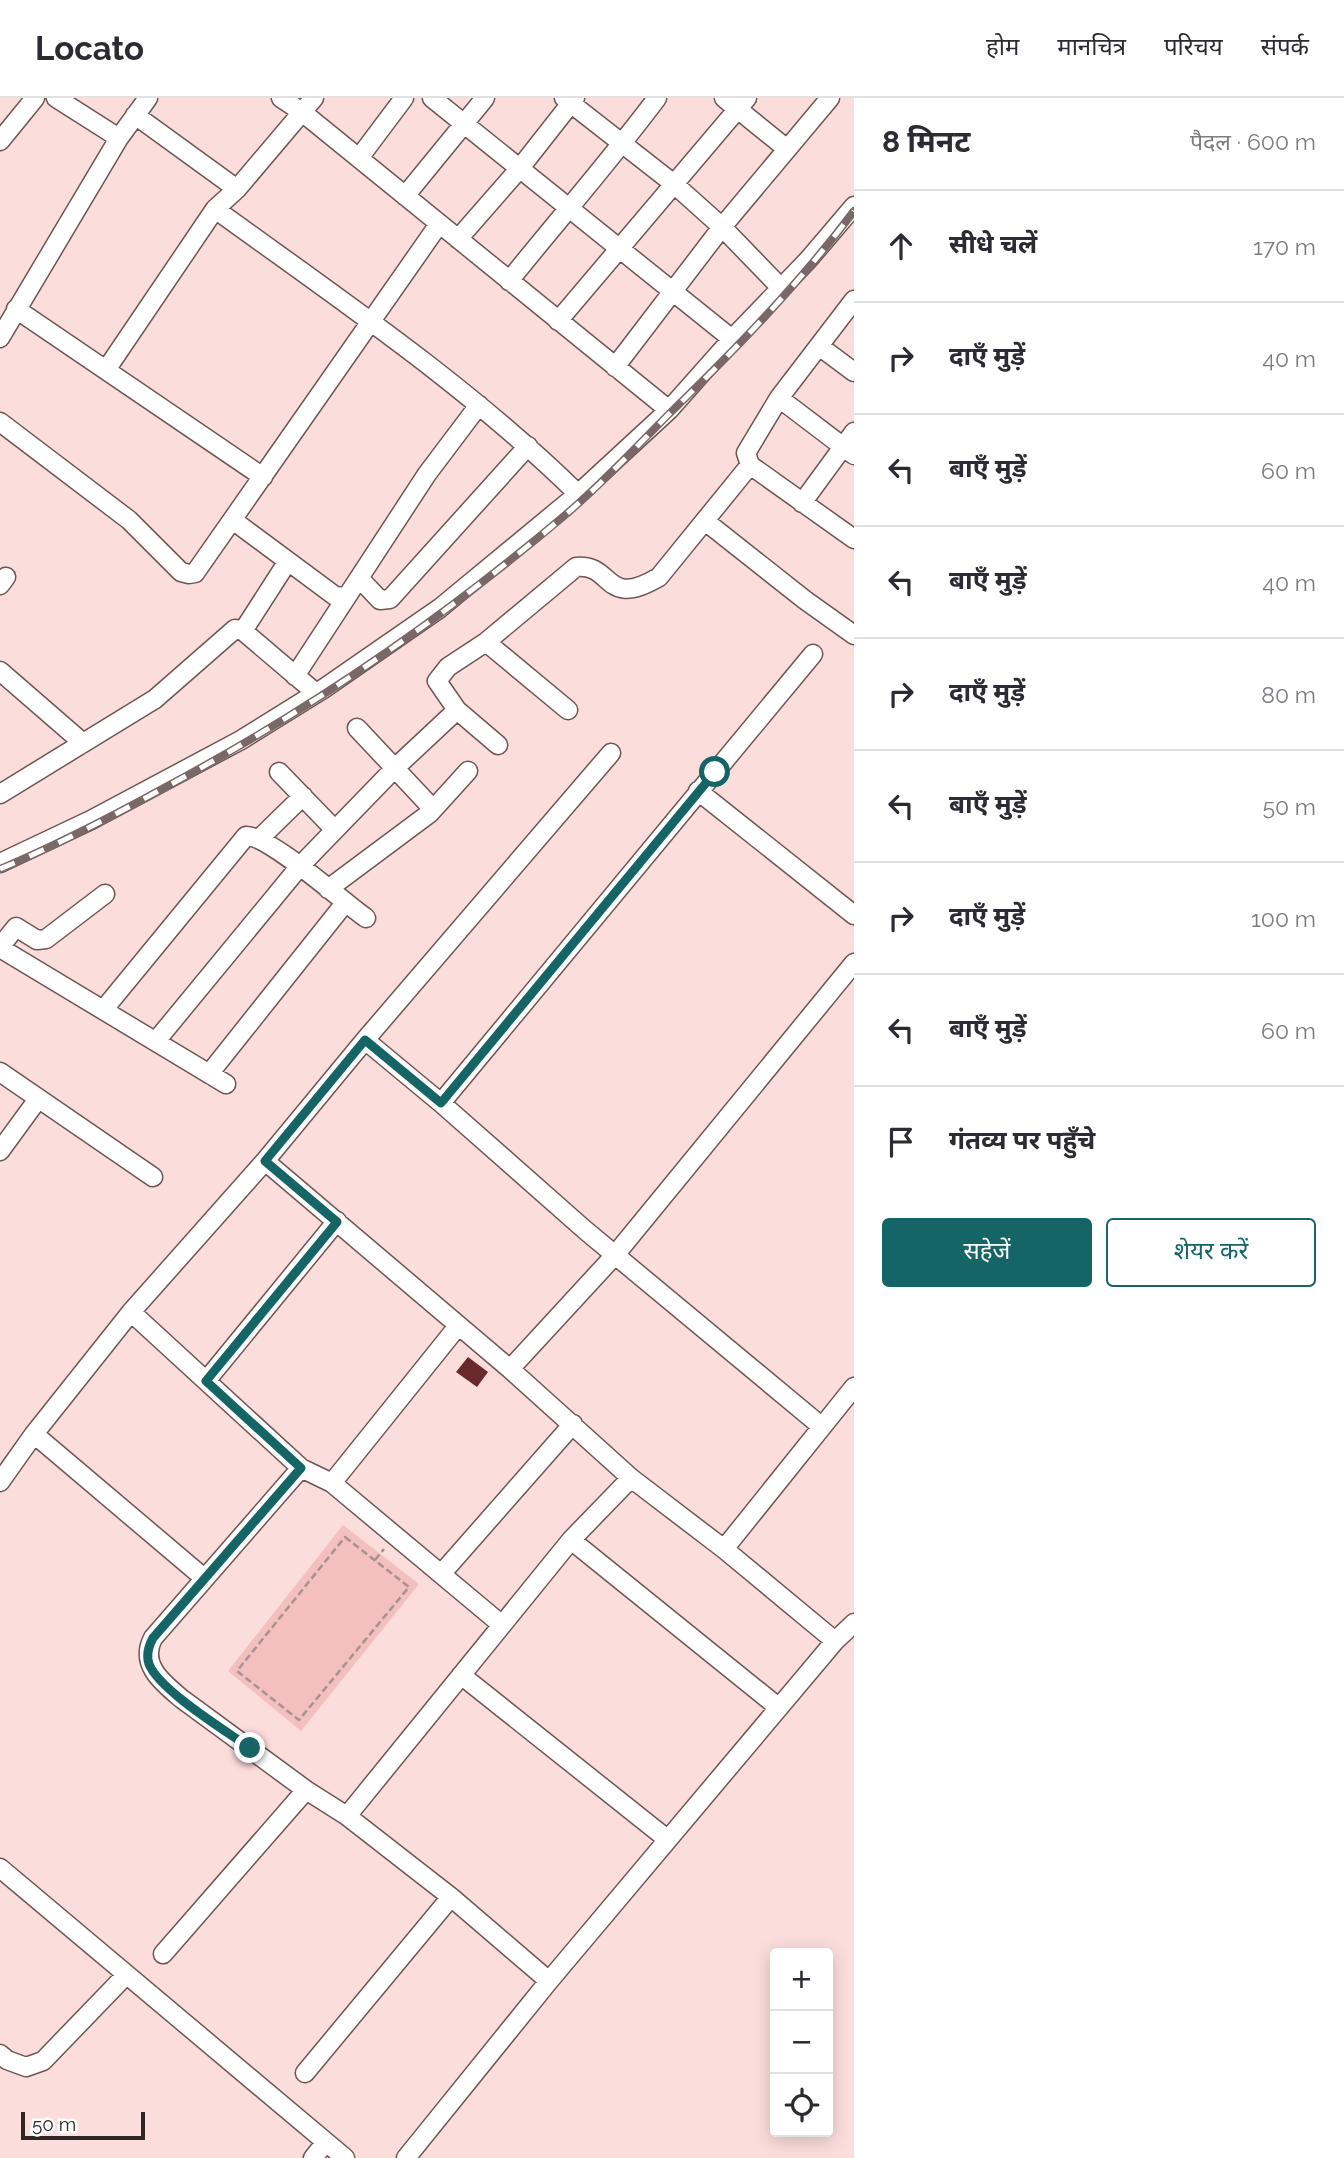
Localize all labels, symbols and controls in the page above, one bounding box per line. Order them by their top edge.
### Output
text: Locato [35,29,144,68]
text: होम [986,32,1019,61]
text: मानचित्र [1057,32,1126,61]
text: परिचय [1164,32,1223,61]
text: संपर्क [1261,32,1309,61]
text: 8 मिनट [882,124,970,159]
text: पैदल · 600 m [1190,128,1316,155]
icon: ahead [882,227,920,265]
text: सीधे चलें [949,229,1037,259]
text: 170 m [1253,233,1316,260]
icon: right [882,339,920,377]
text: दाएँ मुड़ें [949,341,1025,371]
text: 40 m [1262,345,1316,372]
icon: left [882,451,920,489]
text: बाएँ मुड़ें [949,453,1027,483]
text: 60 m [1261,457,1316,484]
icon: left [882,563,920,601]
text: बाएँ मुड़ें [949,565,1027,595]
text: 40 m [1262,569,1316,596]
icon: right [882,675,920,713]
text: दाएँ मुड़ें [949,677,1025,707]
text: 80 m [1261,681,1316,708]
route start [699,756,730,787]
icon: left [882,787,920,825]
text: बाएँ मुड़ें [949,789,1027,819]
text: 50 m [1262,793,1316,820]
icon: right [882,899,920,937]
text: दाएँ मुड़ें [949,901,1025,931]
text: 100 m [1251,905,1316,932]
icon: left [882,1011,920,1049]
text: बाएँ मुड़ें [949,1013,1027,1043]
text: 60 m [1261,1017,1316,1044]
icon: arrive [882,1123,920,1161]
text: गंतव्य पर पहुँचे [949,1125,1095,1155]
button: सहेजें [882,1218,1092,1287]
button: शेयर करें [1106,1218,1316,1287]
route end [234,1732,265,1763]
map controls [770,1948,833,2137]
button: + [770,1948,833,2011]
button: − [770,2011,833,2074]
button: locate [770,2074,833,2137]
scale bar [21,2109,145,2141]
text: 50 m [32,2113,76,2135]

